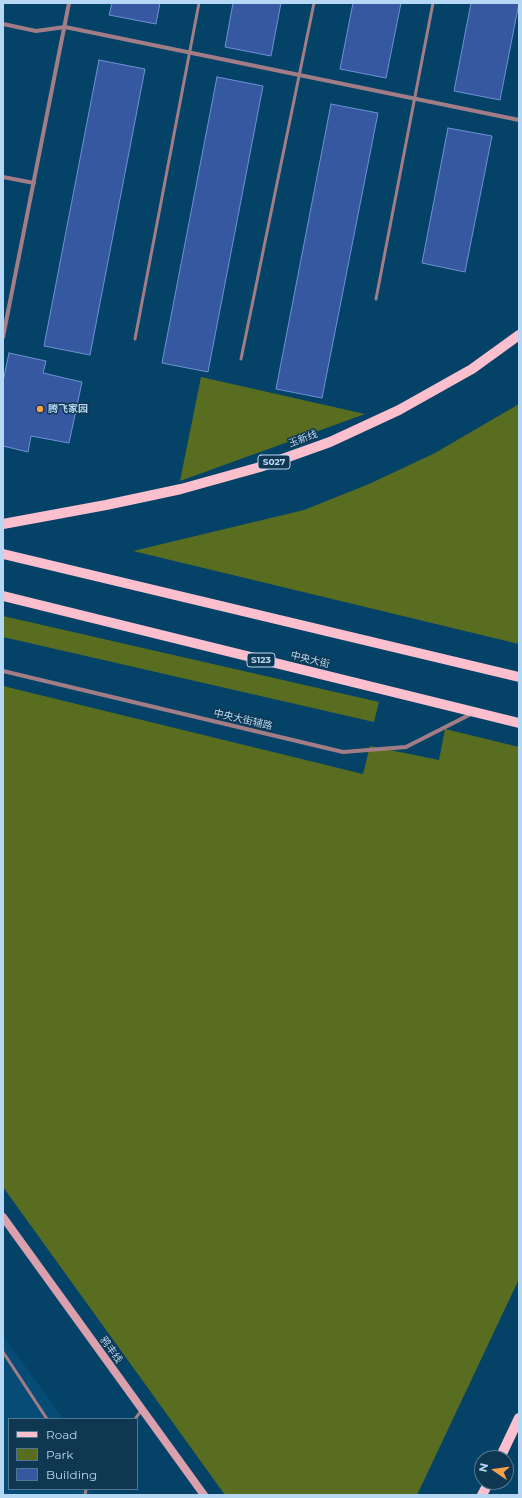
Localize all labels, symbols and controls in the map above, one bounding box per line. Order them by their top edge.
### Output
place label: 腾飞家园 [48,403,88,415]
marker: 腾飞家园 [35,404,45,414]
street label: 玉新线 [287,428,319,450]
road number: S027 [258,455,290,469]
street label: 中央大街 [289,649,331,671]
road number: S123 [247,653,275,667]
street label: 中央大街辅路 [212,707,274,733]
street label: 鸦丰线 [97,1334,125,1366]
legend [8,1418,138,1490]
text: Road [46,1427,77,1442]
text: Park [46,1447,73,1462]
north arrow [474,1450,514,1490]
text: N [475,1462,491,1473]
text: Building [46,1467,97,1482]

